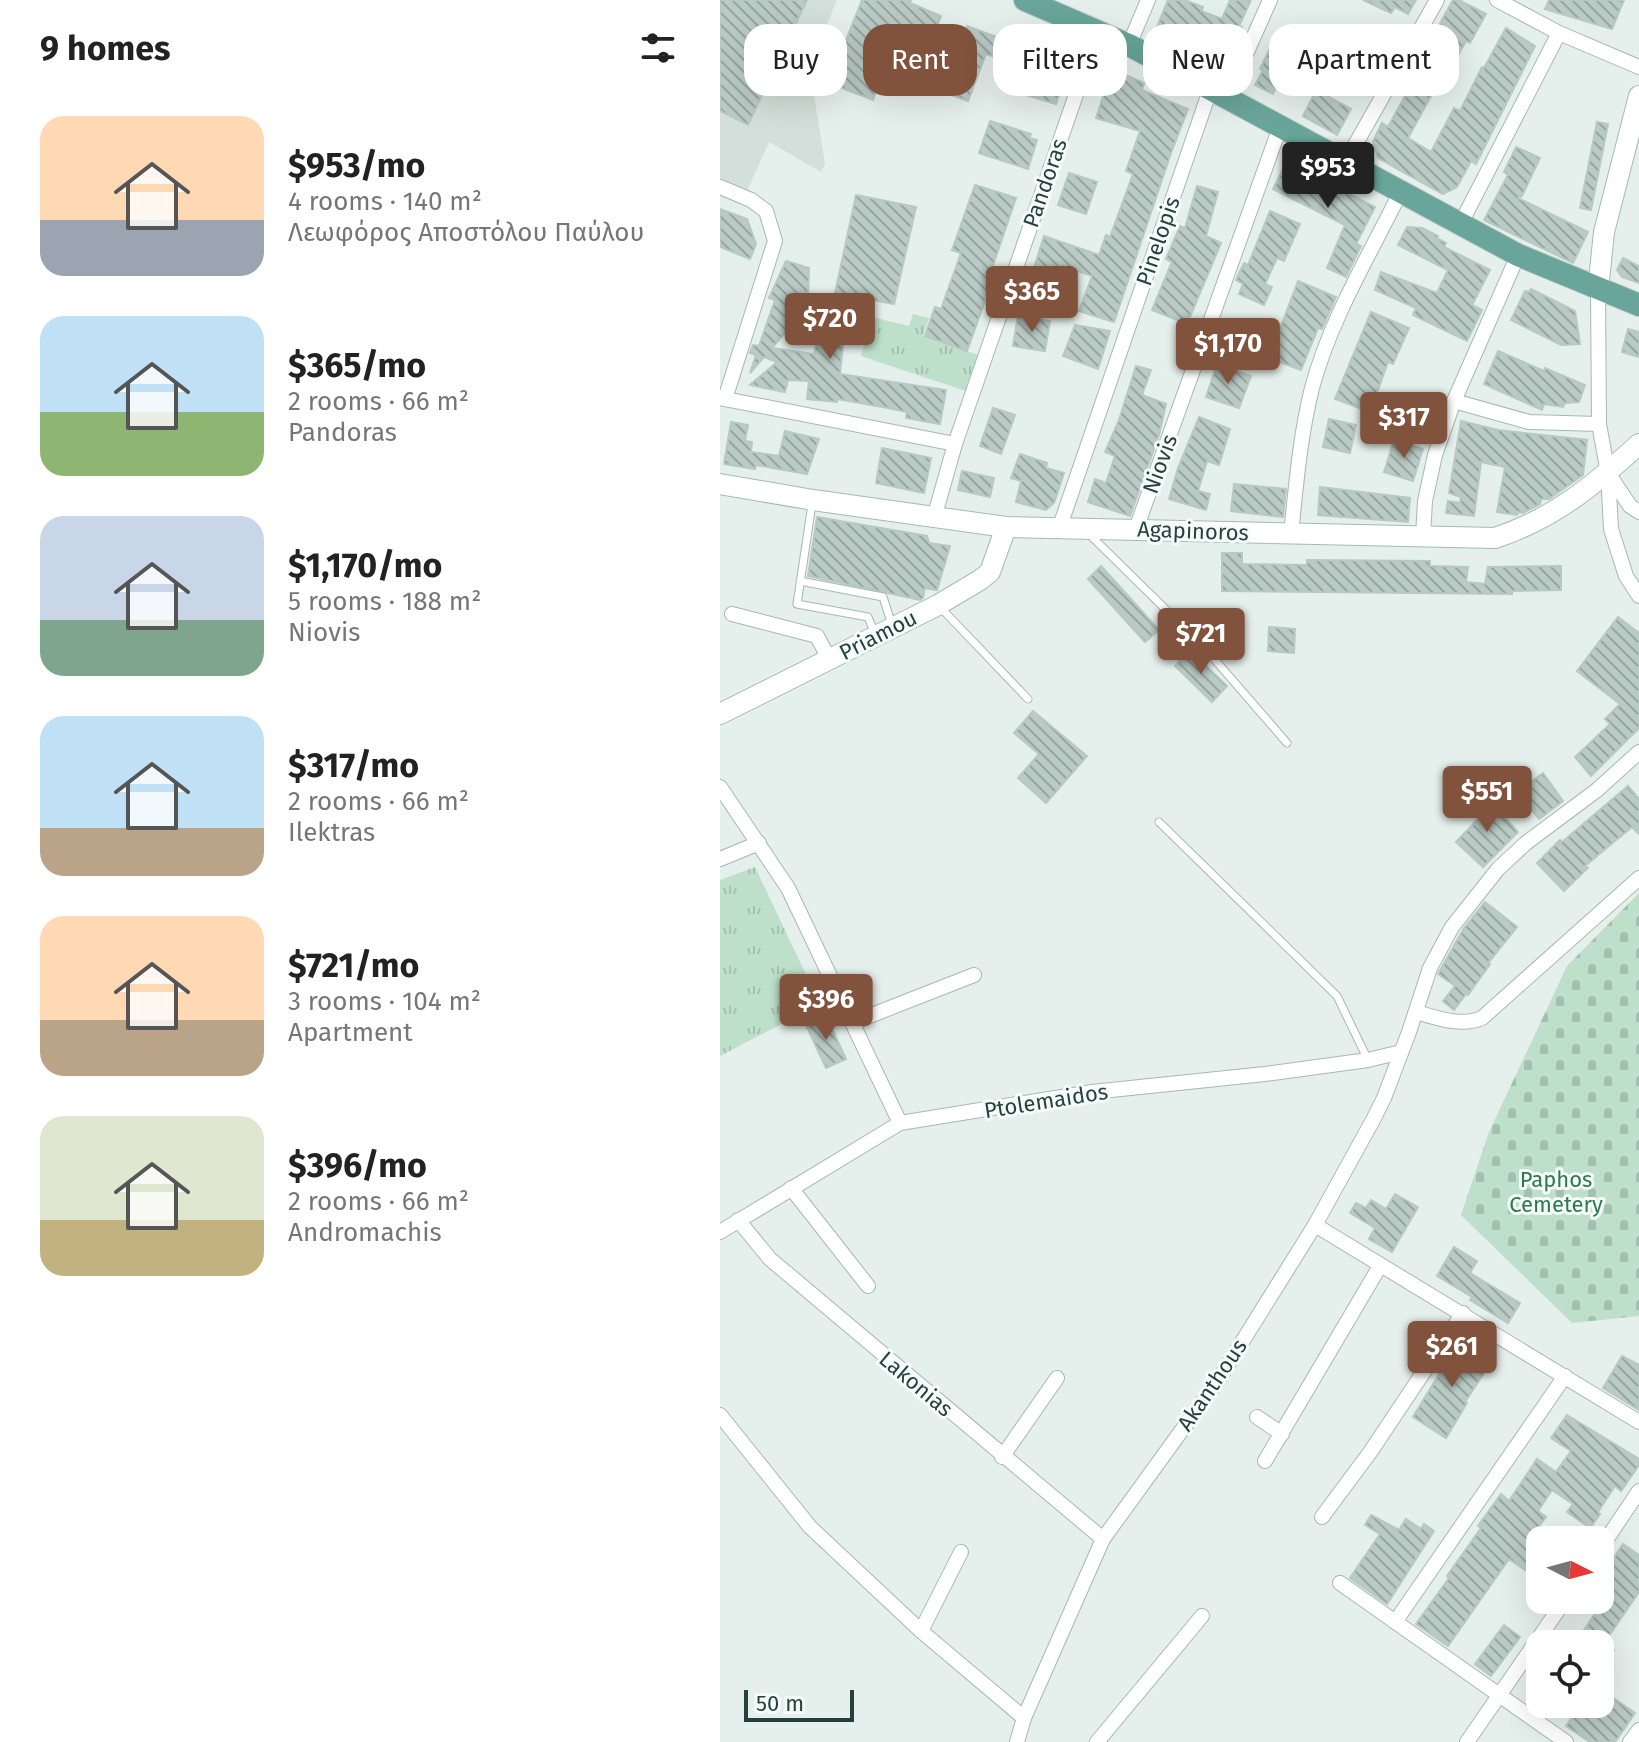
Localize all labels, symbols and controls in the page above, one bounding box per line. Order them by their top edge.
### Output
chip: Buy [744,24,847,96]
chip: Rent [863,24,977,96]
chip: Filters [993,24,1127,96]
chip: New [1143,24,1253,96]
chip: Apartment [1269,24,1459,96]
icon: filters [636,26,680,70]
text: 9 homes [40,28,171,69]
street label: Pandoras [1017,135,1073,231]
pin: $953 [1281,142,1375,210]
text: $953/mo [288,145,425,186]
icon: home [104,148,200,244]
text: $953 [1300,152,1356,183]
text: 4 rooms · 140 m² [288,186,482,217]
street label: Pinelopis [1130,193,1186,289]
text: Λεωφόρος Αποστόλου Παύλου [288,217,644,248]
pin: $365 [985,266,1079,334]
text: $365 [1004,276,1060,307]
pin: $720 [783,293,877,361]
text: $720 [803,303,857,334]
pin: $1,170 [1163,318,1293,386]
text: $1,170 [1194,328,1262,359]
text: $365/mo [288,345,426,386]
icon: home [104,348,200,444]
text: 2 rooms · 66 m² [288,386,469,417]
pin: $317 [1357,392,1451,460]
text: $317 [1378,402,1430,433]
text: Pandoras [288,417,397,448]
street label: Niovis [1137,431,1183,497]
street label: Agapinoros [1137,516,1249,546]
text: $1,170/mo [288,545,442,586]
icon: home [104,548,200,644]
text: 5 rooms · 188 m² [288,586,481,617]
street label: Priamou [835,604,921,666]
pin: $721 [1154,608,1248,676]
text: Niovis [288,617,360,648]
text: $721 [1176,618,1226,649]
text: $317/mo [288,745,419,786]
icon: home [104,748,200,844]
pin: $551 [1440,766,1534,834]
text: $551 [1461,776,1513,807]
text: 2 rooms · 66 m² [288,786,469,817]
text: Ilektras [288,817,375,848]
text: $721/mo [288,945,419,986]
icon: home [104,948,200,1044]
pin: $396 [779,974,873,1042]
text: $396 [798,984,854,1015]
text: 3 rooms · 104 m² [288,986,481,1017]
text: Apartment [288,1017,413,1048]
street label: Ptolemaidos [982,1078,1110,1124]
text: $396/mo [288,1145,427,1186]
icon: home [104,1148,200,1244]
park label: Paphos Cemetery [1509,1166,1603,1218]
text: 2 rooms · 66 m² [288,1186,469,1217]
text: Andromachis [288,1217,442,1248]
pin: $261 [1405,1321,1499,1389]
text: $261 [1426,1331,1478,1362]
street label: Akanthous [1171,1334,1253,1436]
street label: Lakonias [874,1345,958,1423]
north arrow [1526,1526,1614,1614]
map controls [1526,1526,1614,1718]
button: locate [1526,1630,1614,1718]
scale bar [744,1686,854,1722]
text: 50 m [756,1690,804,1717]

